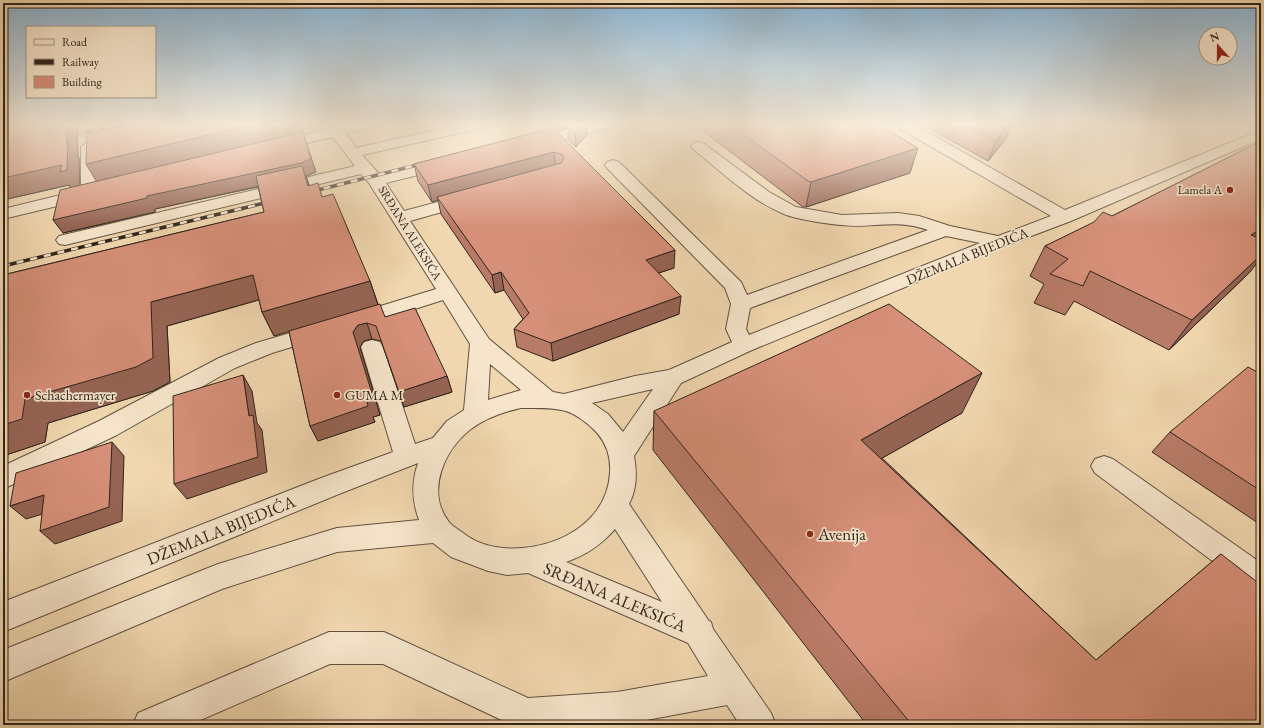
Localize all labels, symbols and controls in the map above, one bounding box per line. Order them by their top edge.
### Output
legend [26,26,156,98]
north arrow [1198,26,1238,66]
text: N [1208,28,1221,45]
text: Road [62,34,88,50]
text: Railway [62,54,100,70]
text: Building [62,74,103,90]
place label: Lamela A [1178,182,1223,198]
street label: SRĐANA ALEKSIĆA [375,183,446,284]
marker: Lamela A [1225,185,1235,195]
street label: DŽEMALA BIJEDIĆA [903,223,1031,289]
place label: Schachermayer [35,386,116,404]
place label: GUMA M [345,386,404,404]
marker: Schachermayer [22,390,32,400]
marker: GUMA M [332,390,342,400]
street label: DŽEMALA BIJEDIĆA [143,490,299,570]
place label: Avenija [817,523,866,545]
marker: Avenija [805,529,815,539]
street label: SRĐANA ALEKSIĆA [540,557,690,637]

